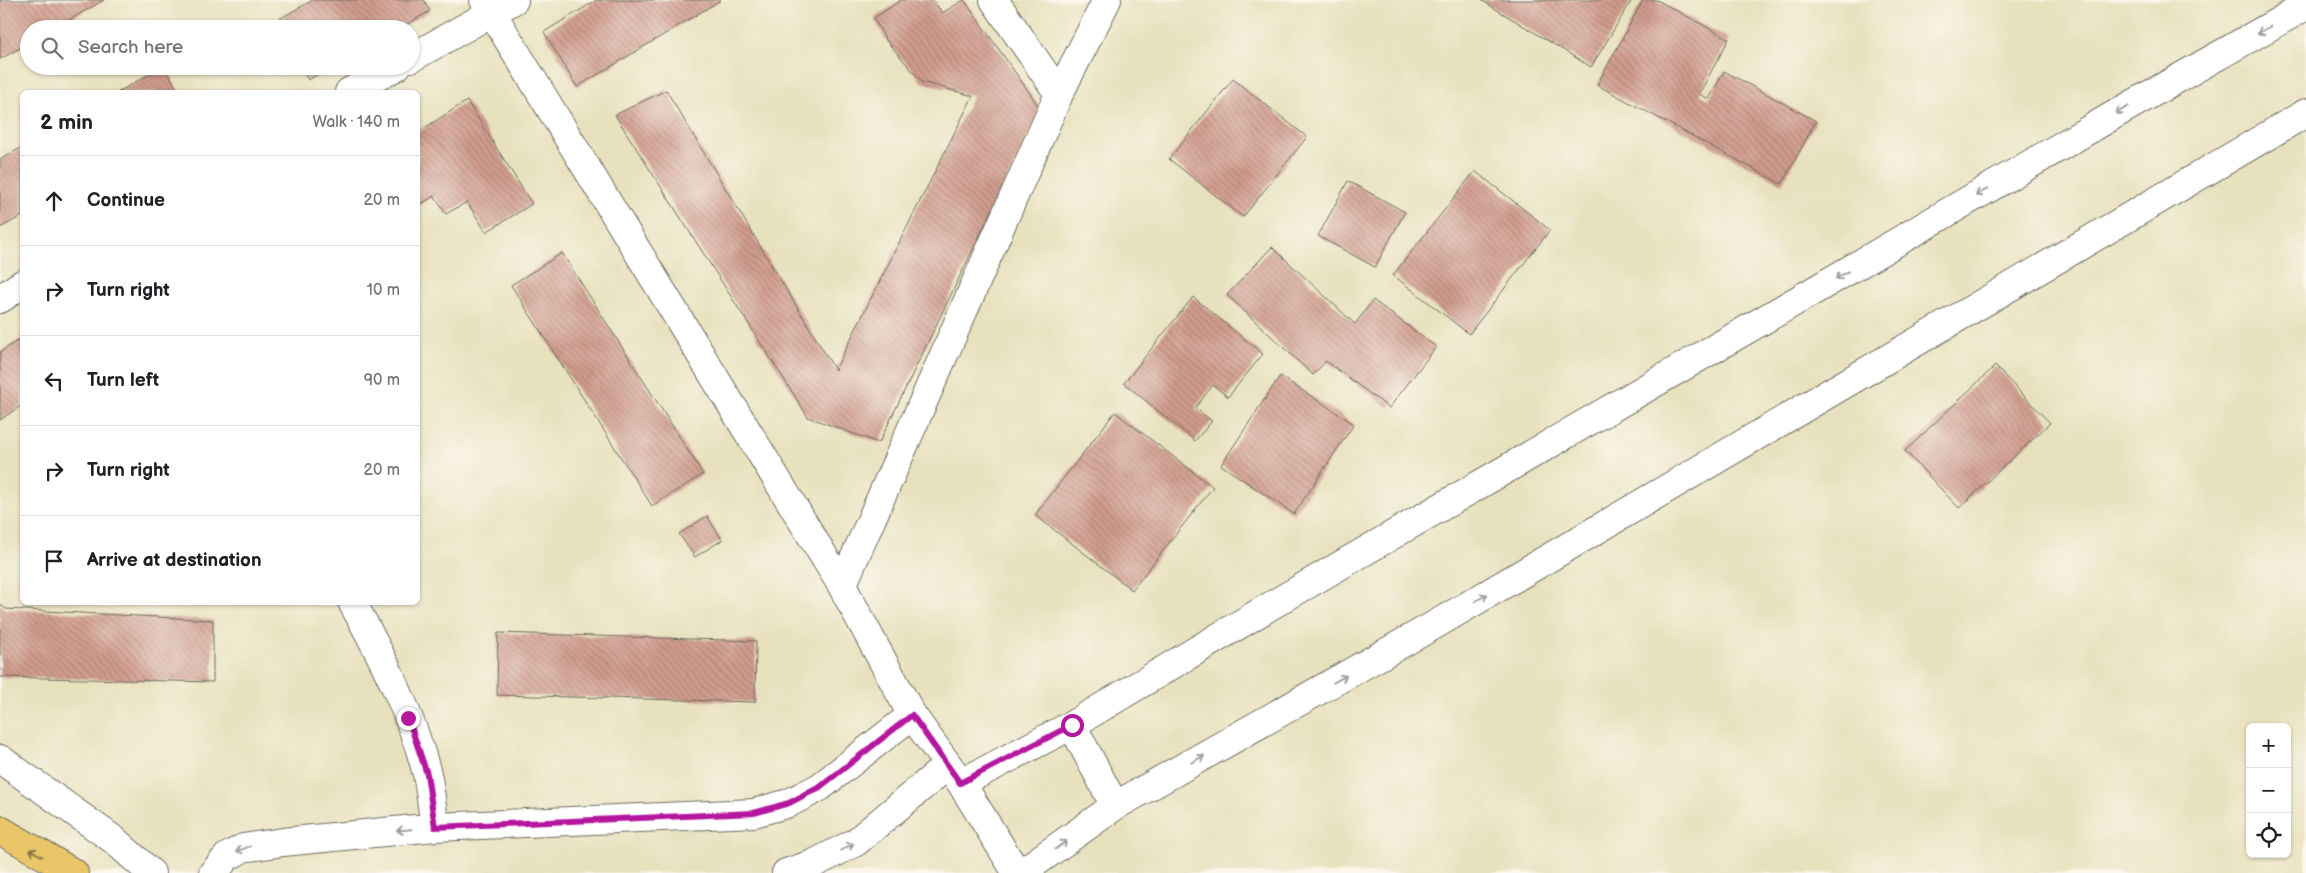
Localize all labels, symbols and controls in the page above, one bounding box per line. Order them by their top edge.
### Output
search box [20,20,420,75]
one-way arrow [2257,26,2271,36]
icon: search [38,34,66,62]
text: Search here [78,36,183,59]
one-way arrow [2115,106,2130,116]
text: 2 min [40,110,93,135]
text: Walk · 140 m [313,113,400,132]
icon: ahead [40,187,68,215]
one-way arrow [1975,188,1989,198]
text: Continue [87,189,165,212]
text: 20 m [364,191,400,210]
one-way arrow [1835,270,1849,280]
icon: right [40,277,68,305]
text: Turn right [87,279,170,302]
text: 10 m [367,281,400,300]
icon: left [40,367,68,395]
text: Turn left [87,369,159,392]
text: 90 m [364,371,400,390]
icon: right [40,457,68,485]
text: Turn right [87,459,170,482]
text: 20 m [364,461,400,480]
icon: arrive [40,547,68,575]
text: Arrive at destination [87,549,262,572]
one-way arrow [1473,593,1488,603]
one-way arrow [1332,674,1347,683]
route end [397,707,420,730]
route start [1061,714,1084,737]
map controls [2246,723,2291,858]
button: + [2246,723,2291,768]
one-way arrow [1191,753,1205,763]
button: − [2246,768,2291,813]
button: locate [2246,813,2291,858]
one-way arrow [396,826,412,835]
one-way arrow [1054,839,1067,850]
one-way arrow [839,842,854,852]
one-way arrow [236,845,251,854]
one-way arrow [30,847,44,857]

